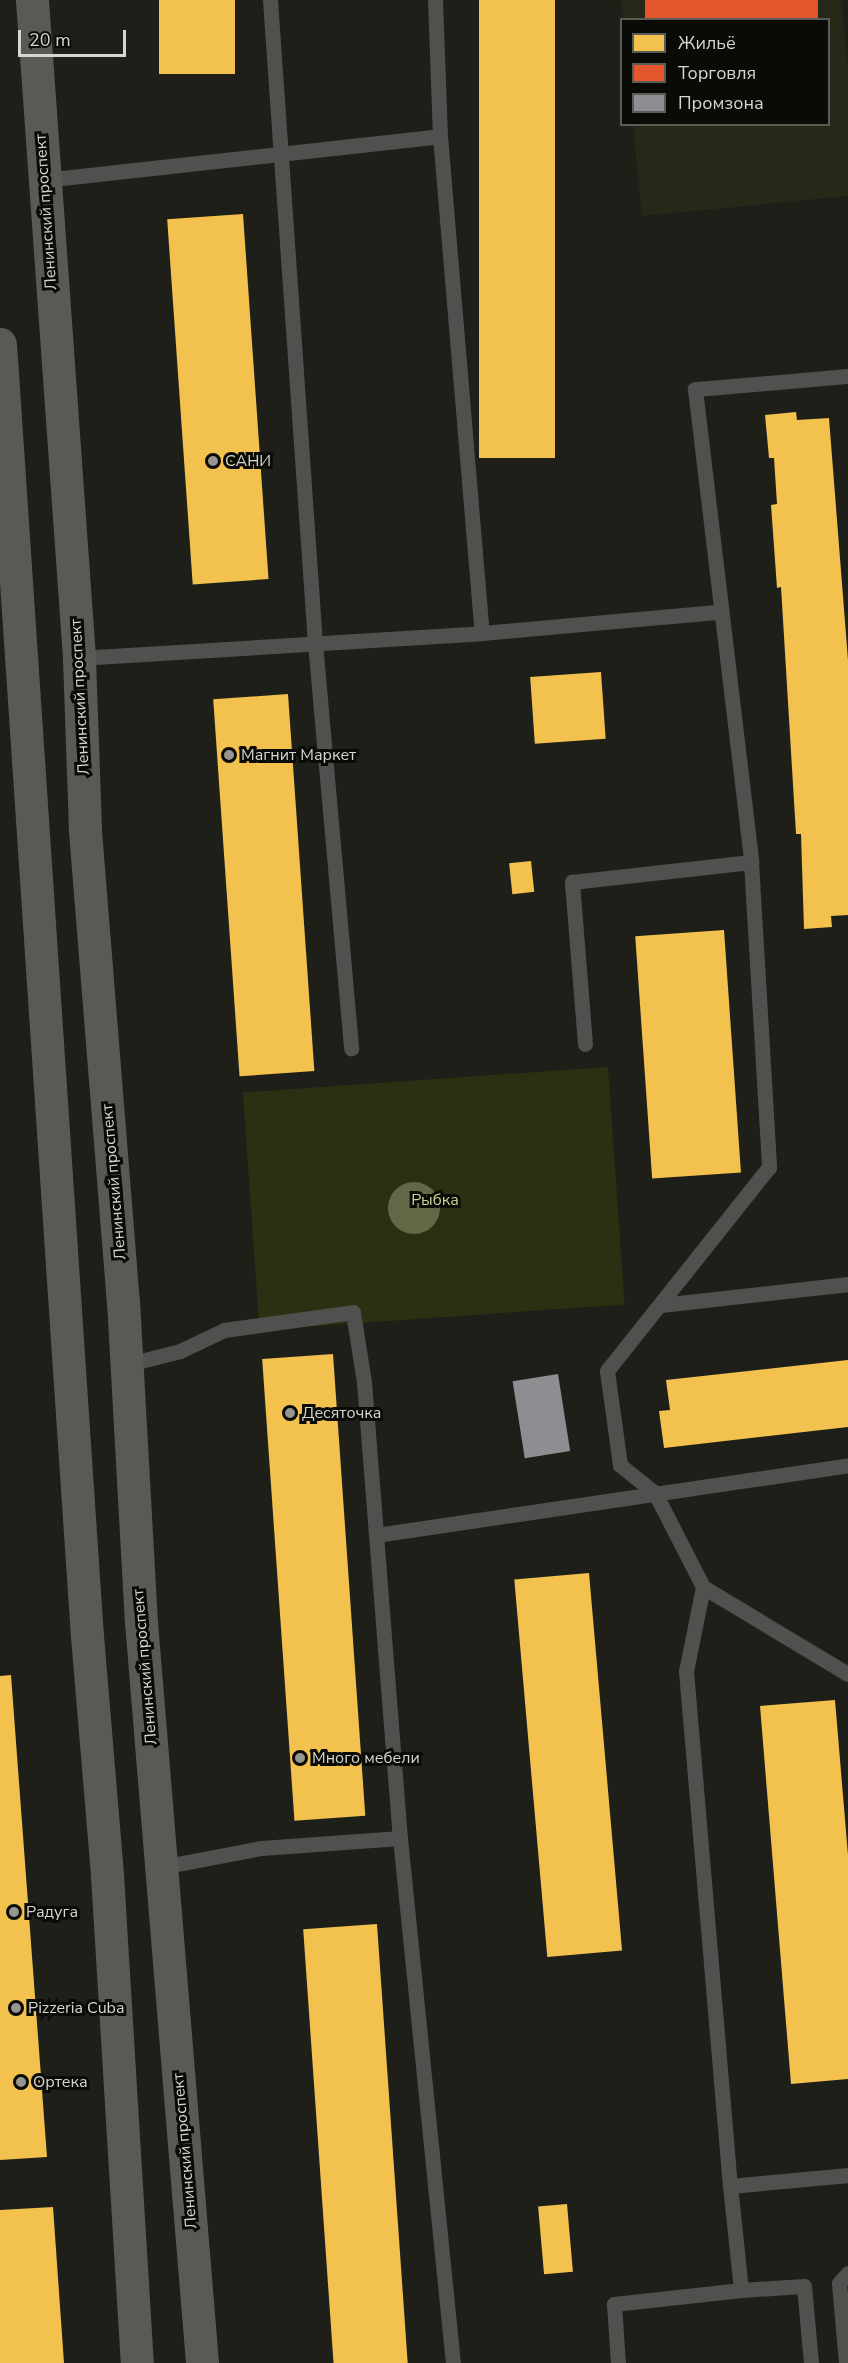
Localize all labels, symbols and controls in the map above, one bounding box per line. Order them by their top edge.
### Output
scale bar [21,18,129,56]
legend [620,18,830,126]
text: 20 m [29,28,71,52]
text: Жильё [678,31,736,55]
text: Торговля [678,61,756,85]
text: Промзона [678,91,764,115]
street label: Ленинский проспект [31,133,61,291]
place label: САНИ [225,451,271,471]
marker: САНИ [206,454,220,468]
street label: Ленинский проспект [66,618,94,776]
place label: Магнит Маркет [241,745,356,765]
marker: Магнит Маркет [222,748,236,762]
street label: Ленинский проспект [98,1103,130,1261]
park label: Рыбка [411,1190,459,1210]
place label: Десяточка [302,1403,381,1423]
marker: Десяточка [283,1406,297,1420]
street label: Ленинский проспект [129,1588,161,1746]
place label: Много мебели [312,1748,420,1768]
marker: Много мебели [293,1751,307,1765]
place label: Радуга [26,1902,78,1922]
marker: Радуга [7,1905,21,1919]
place label: Pizzeria Cuba [28,1998,124,2018]
marker: Pizzeria Cuba [9,2001,23,2015]
place label: Ортека [33,2072,88,2092]
street label: Ленинский проспект [169,2072,201,2230]
marker: Ортека [14,2075,28,2089]

